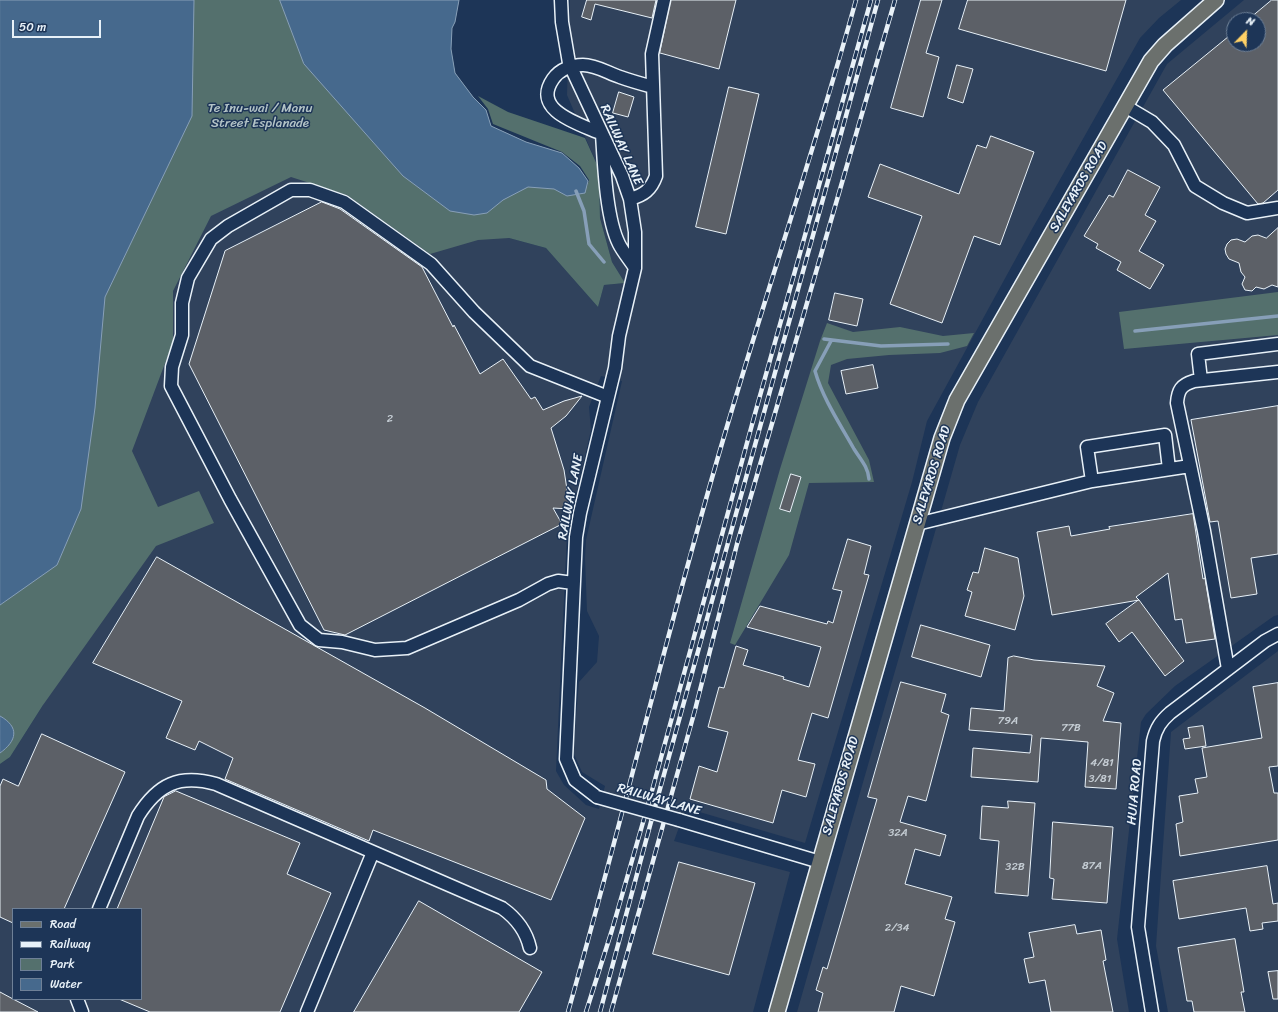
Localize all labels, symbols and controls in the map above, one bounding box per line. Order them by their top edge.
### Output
text: N [1243,11,1258,32]
scale bar [14,12,103,38]
north arrow [1226,12,1266,52]
text: 50 m [19,16,46,38]
park label: Te Inu-wai / Manu Street Esplanade [208,101,312,132]
street label: RAILWAY LANE [596,102,646,188]
street label: SALEYARDS ROAD [1047,139,1111,235]
house number: 2 [387,412,393,426]
street label: SALEYARDS ROAD [910,424,954,526]
street label: RAILWAY LANE [555,453,587,541]
house number: 79A [998,714,1018,728]
house number: 77B [1061,721,1081,735]
street label: SALEYARDS ROAD [819,735,863,837]
house number: 4/81 [1090,756,1114,770]
street label: HUIA ROAD [1124,758,1146,826]
house number: 3/81 [1089,772,1111,786]
street label: RAILWAY LANE [615,781,703,819]
house number: 32A [888,826,908,840]
house number: 87A [1082,859,1102,873]
house number: 32B [1005,860,1025,874]
legend [12,908,142,1000]
text: Road [50,913,76,935]
house number: 2/34 [885,921,909,935]
text: Railway [50,933,91,955]
text: Park [50,953,75,975]
text: Water [50,973,82,995]

